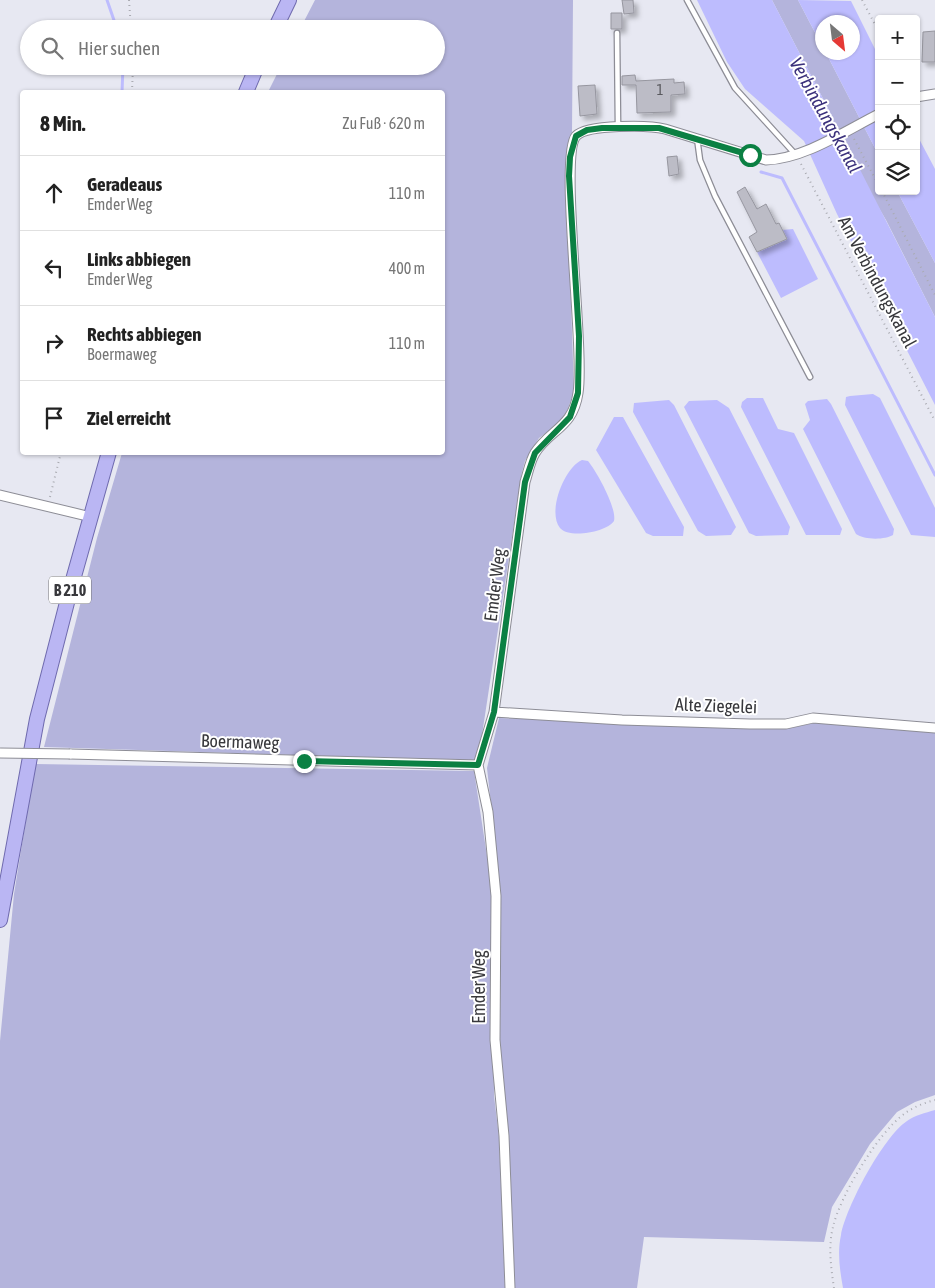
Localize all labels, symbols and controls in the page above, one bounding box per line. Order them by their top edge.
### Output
north arrow [815,15,860,60]
map controls [875,15,920,195]
button: + [875,15,920,60]
search box [20,20,445,75]
icon: search [38,34,66,62]
text: Hier suchen [78,37,160,59]
water label: Verbindungskanal [785,53,867,177]
button: − [875,60,920,105]
house number: 1 [656,81,664,98]
button: locate [875,105,920,150]
text: 8 Min. [40,111,86,135]
text: Zu Fuß · 620 m [342,114,425,132]
route start [739,144,762,167]
button: layers [875,150,920,195]
text: Geradeaus [87,173,162,195]
icon: ahead [40,179,68,207]
text: 110 m [389,184,425,202]
text: Emder Weg [87,195,152,213]
street label: Am Verbindungskanal [834,213,921,351]
text: Links abbiegen [87,248,191,270]
icon: left [40,254,68,282]
text: 400 m [389,259,425,277]
text: Emder Weg [87,270,152,288]
text: Rechts abbiegen [87,323,202,345]
icon: right [40,329,68,357]
text: 110 m [389,334,425,352]
text: Boermaweg [87,345,157,363]
icon: arrive [40,404,68,432]
text: Ziel erreicht [87,407,171,429]
street label: Emder Weg [480,547,509,623]
road number: B 210 [49,576,91,604]
street label: Alte Ziegelei [675,694,757,717]
street label: Boermaweg [201,730,280,753]
route end [293,750,316,773]
street label: Emder Weg [468,950,489,1024]

